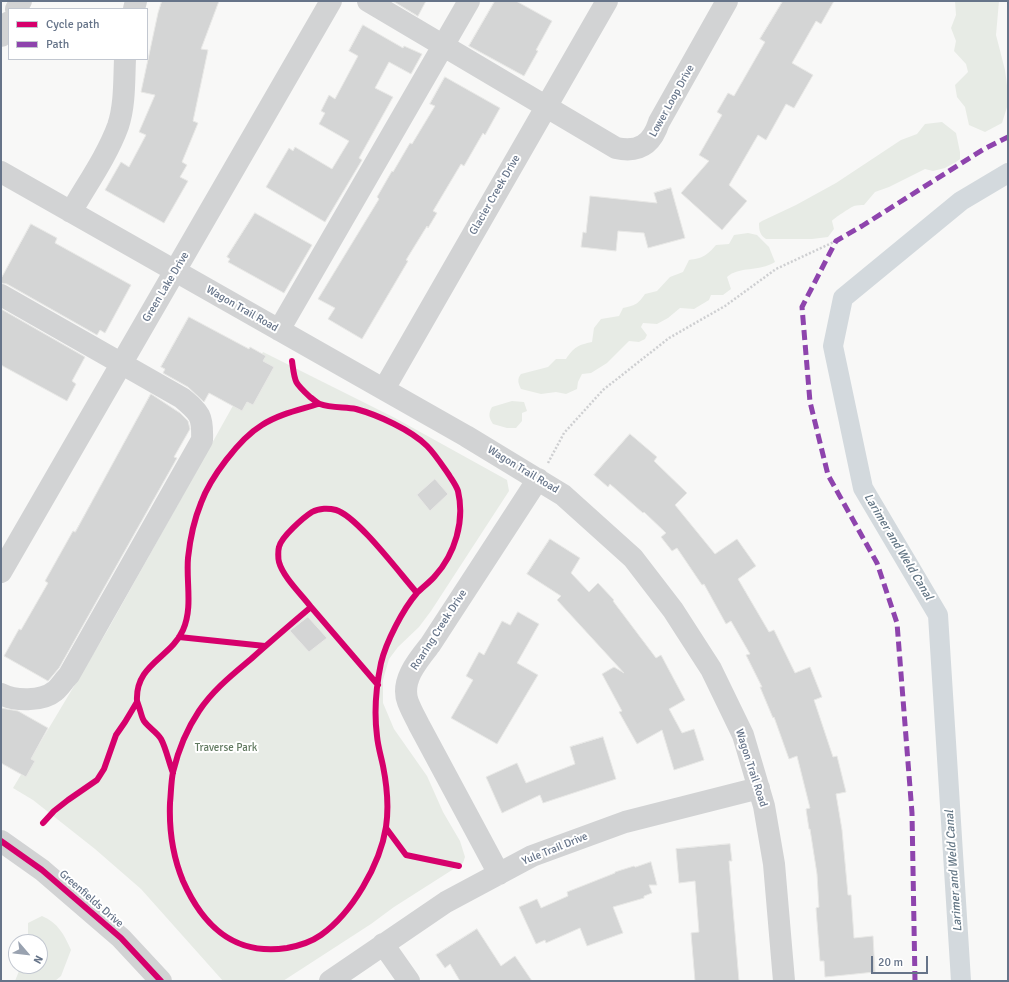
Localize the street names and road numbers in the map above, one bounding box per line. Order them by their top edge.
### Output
street label: Lower Loop Drive [647,63,697,139]
street label: Glacier Creek Drive [467,153,523,237]
street label: Green Lake Drive [140,250,192,324]
street label: Wagon Trail Road [204,283,280,335]
street label: Wagon Trail Road [485,443,561,497]
street label: Roaring Creek Drive [408,587,470,673]
street label: Wagon Trail Road [732,727,770,809]
street label: Yule Trail Drive [520,830,590,868]
street label: Greenfields Drive [56,868,126,930]

